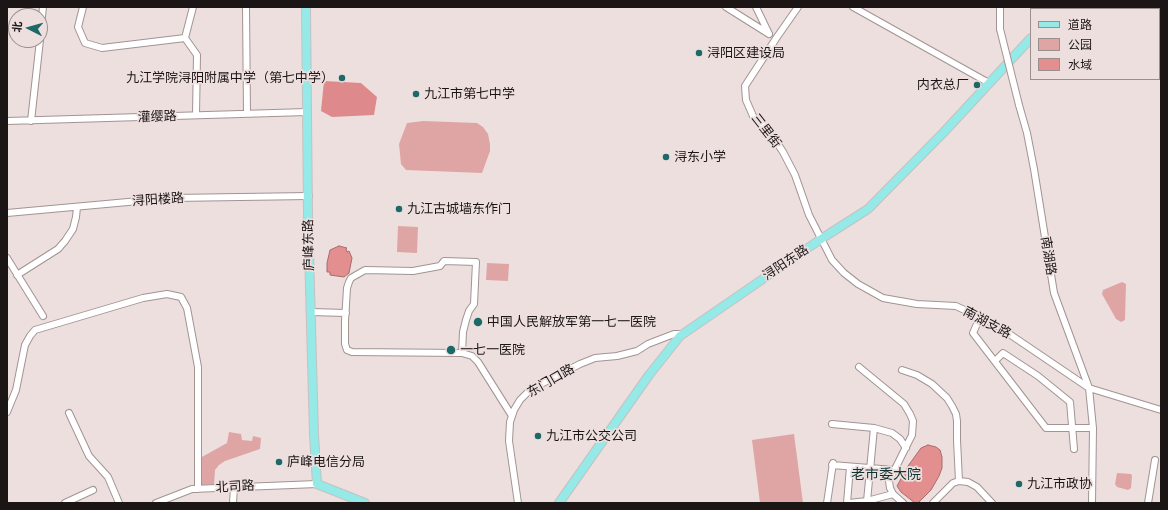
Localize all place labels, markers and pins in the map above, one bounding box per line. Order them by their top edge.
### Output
place label: 浔阳区建设局 [707,45,785,61]
marker: 浔阳区建设局 [694,48,704,58]
place label: 九江学院浔阳附属中学（第七中学） [126,70,334,86]
marker: 九江学院浔阳附属中学（第七中学） [337,73,347,83]
place label: 内衣总厂 [917,77,969,93]
marker: 内衣总厂 [972,80,982,90]
place label: 九江市第七中学 [424,86,515,102]
marker: 九江市第七中学 [411,89,421,99]
place label: 浔东小学 [674,149,726,165]
marker: 浔东小学 [661,152,671,162]
place label: 九江古城墙东作门 [407,201,511,217]
marker: 九江古城墙东作门 [394,204,404,214]
place label: 中国人民解放军第一七一医院 [487,314,656,330]
marker: 中国人民解放军第一七一医院 [472,316,484,328]
place label: 一七一医院 [460,342,525,358]
marker: 一七一医院 [445,344,457,356]
place label: 九江市公交公司 [546,428,637,444]
marker: 九江市公交公司 [533,431,543,441]
place label: 庐峰电信分局 [287,454,365,470]
marker: 庐峰电信分局 [274,457,284,467]
place label: 九江市政协 [1027,476,1092,492]
marker: 九江市政协 [1014,479,1024,489]

